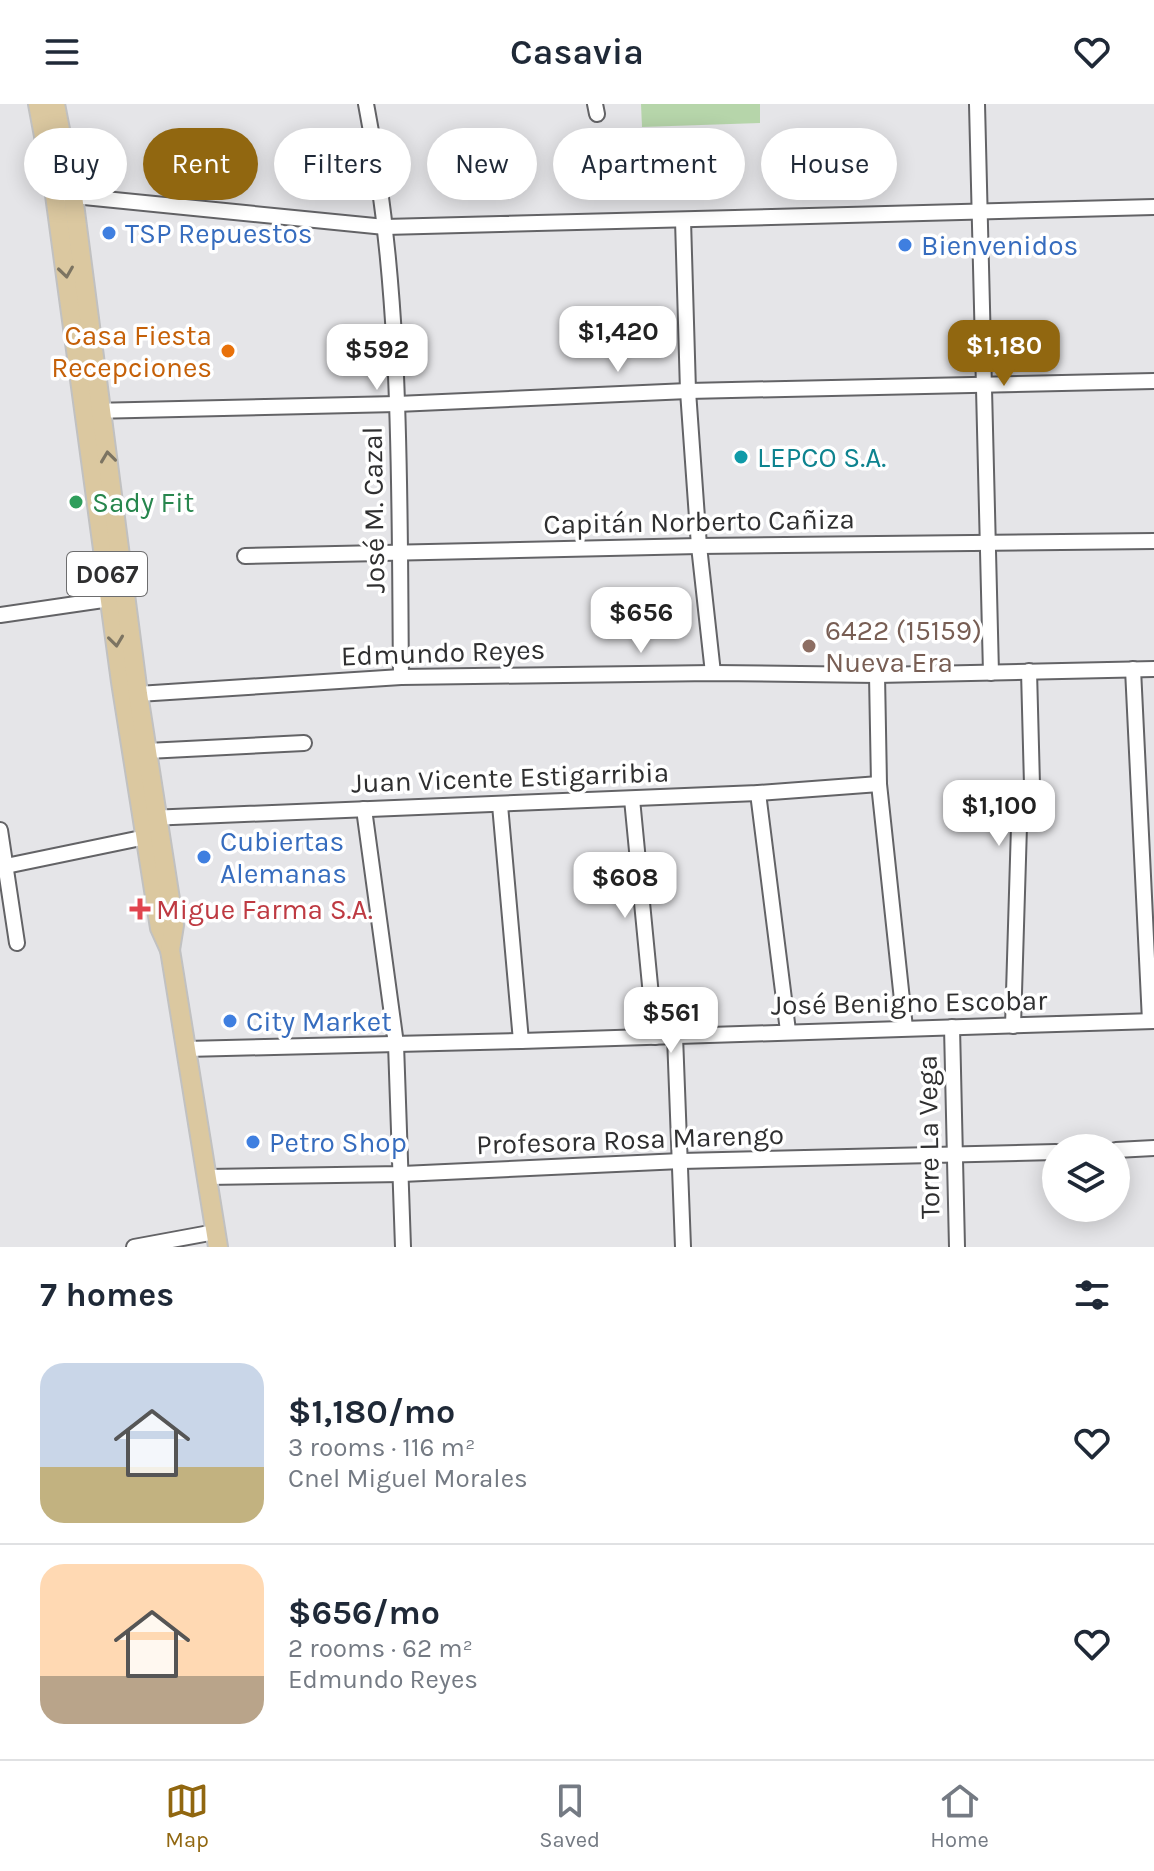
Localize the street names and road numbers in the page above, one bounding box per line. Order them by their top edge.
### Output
street label: José M. Cazal [356,426,391,594]
street label: Capitán Norberto Cañiza [543,502,855,541]
road number: D067 [67,552,147,596]
street label: Edmundo Reyes [340,632,546,673]
street label: Juan Vicente Estigarribia [350,755,670,800]
street label: José Benigno Escobar [771,984,1048,1021]
street label: Torre La Vega [911,1055,946,1219]
street label: Profesora Rosa Marengo [476,1118,784,1161]

